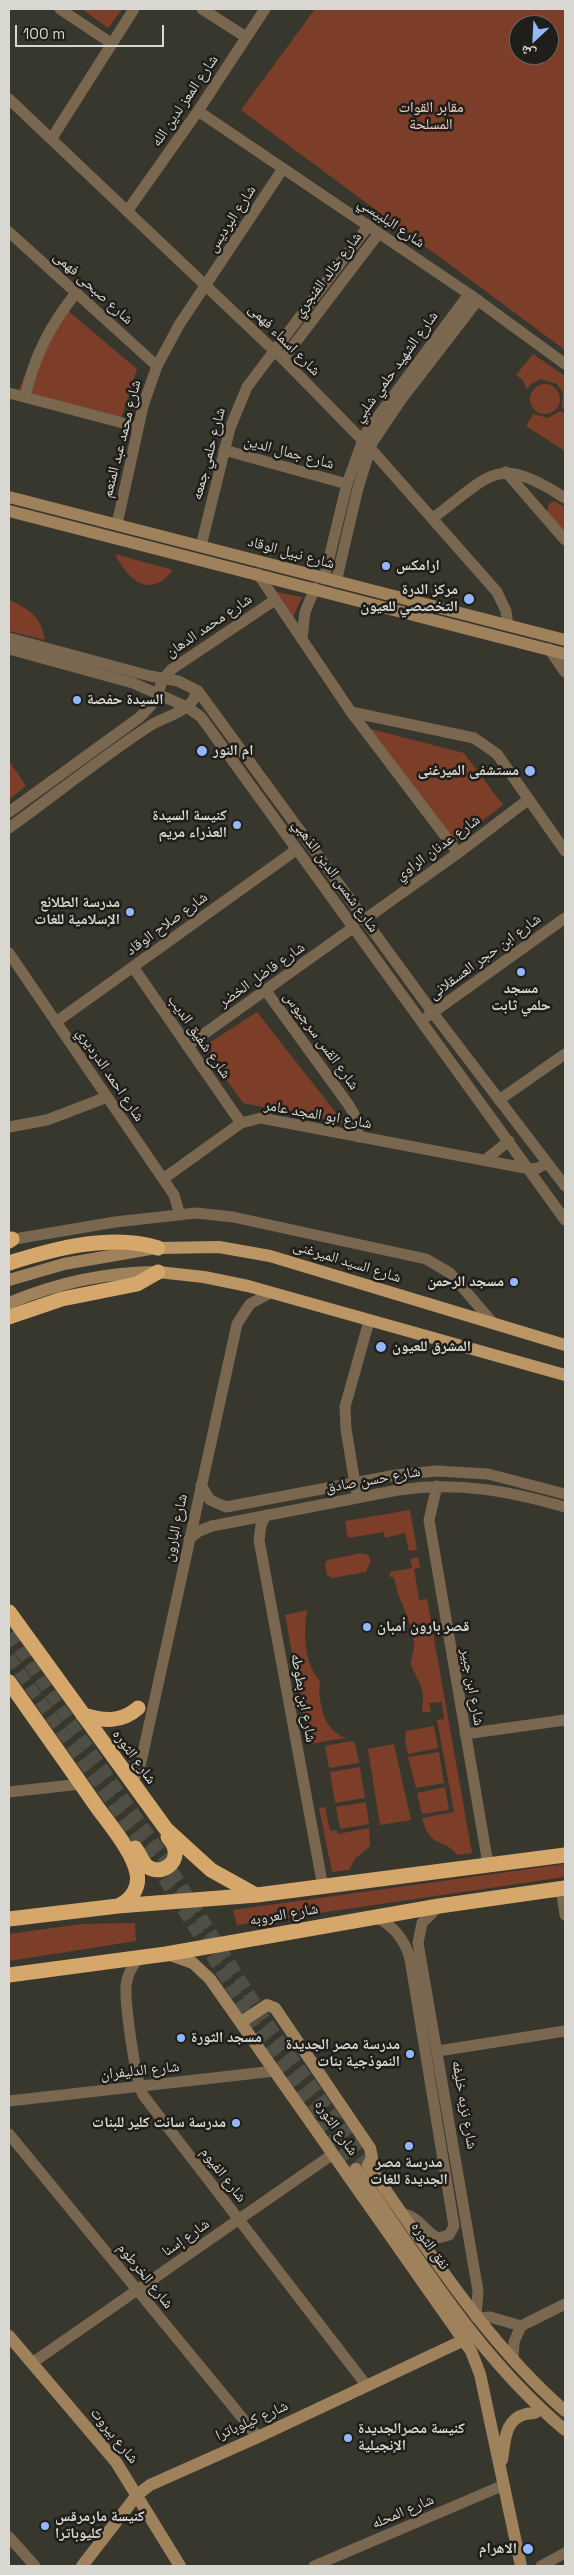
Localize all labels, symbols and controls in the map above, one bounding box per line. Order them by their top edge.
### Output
scale bar [18,15,166,47]
north arrow [509,15,559,65]
text: 100 m [23,24,65,43]
text: ش [518,41,539,64]
street label: شارع المعز لدين الله [148,52,222,150]
park label: مقابر القوات المسلحة [398,99,464,134]
street label: شارع البرديس [204,182,260,256]
street label: شارع البلبيسي [354,194,428,252]
street label: شارع خالد الفنجري [290,229,366,321]
street label: شارع صبحى فهمى [49,247,137,329]
street label: شارع اسماء فهمى [244,300,324,380]
street label: شارع الشهيد حلمي شلبي [350,308,442,426]
street label: شارع محمد عبد المنعم [99,378,145,500]
street label: شارع حلمي جمعه [188,406,230,502]
street label: شارع جمال الدين [242,432,336,474]
street label: شارع نبيل الوقاد [246,533,336,573]
place label: ارامكس [396,557,440,575]
marker: ارامكس [380,560,392,572]
place label: مركز الدرة التخصصي للعيون [360,581,458,616]
street label: شارع محمد الدهان [162,590,256,662]
marker: مركز الدرة التخصصي للعيون [462,592,476,606]
place label: السيدة حفصة [87,691,163,709]
marker: السيدة حفصة [71,694,83,706]
place label: ام النور [213,742,253,760]
marker: ام النور [195,744,209,758]
place label: مستشفى الميرغنى [418,762,519,780]
marker: مستشفى الميرغنى [523,764,537,778]
place label: كنيسة السيدة العذراء مريم [152,807,227,842]
street label: شارع عدنان الراوي [392,811,484,885]
street label: شارع شمس الدين الذهبي [288,816,382,936]
marker: كنيسة السيدة العذراء مريم [231,819,243,831]
street label: شارع صلاح الوقاد [123,888,211,960]
place label: مدرسة الطلائع الإسلامية للغات [34,894,120,929]
marker: مدرسة الطلائع الإسلامية للغات [124,906,136,918]
street label: شارع ابن حجر العسقلانى [425,910,545,1004]
street label: شارع فاضل الخضر [215,939,309,1011]
marker: مسجد حلمي ثابت [515,966,527,978]
place label: مسجد حلمي ثابت [491,980,551,1015]
street label: شارع القس سرجيوس [279,988,363,1094]
street label: شارع شفيق الديب [163,992,235,1082]
street label: شارع احمد الدرديري [72,1025,148,1125]
street label: شارع ابو المجد عامر [263,1097,373,1133]
street label: شارع السيد الميرغنى [291,1237,403,1287]
place label: مسجد الرحمن [427,1273,504,1291]
marker: مسجد الرحمن [508,1276,520,1288]
place label: المشرق للعيون [392,1338,471,1356]
marker: المشرق للعيون [374,1340,388,1354]
street label: شارع حسن صادق [324,1463,422,1497]
street label: شارع البارون [160,1492,192,1564]
place label: قصر بارون أمبان [377,1618,469,1636]
marker: قصر بارون أمبان [361,1621,373,1633]
street label: شارع ابن جبير [456,1647,488,1727]
street label: شارع ابن بطوطه [286,1652,320,1744]
street label: شارع الثوره [108,1726,160,1788]
street label: شارع العروبه [248,1900,320,1930]
place label: مسجد الثورة [191,2029,262,2047]
marker: مسجد الثورة [175,2032,187,2044]
place label: مدرسة مصر الجديدة النموذجية بنات [286,2036,400,2071]
marker: مدرسة مصر الجديدة النموذجية بنات [404,2048,416,2060]
street label: شارع الدليفران [100,2058,180,2084]
street label: شارع نزيه خليفه [447,2059,481,2151]
street label: شارع الثوره [310,2097,362,2159]
place label: مدرسة سانت كلير للبنات [92,2114,226,2132]
marker: مدرسة سانت كلير للبنات [230,2117,242,2129]
marker: مدرسة مصر الجديدة للغات [403,2140,415,2152]
street label: شارع الفيوم [196,2144,250,2206]
place label: مدرسة مصر الجديدة للغات [370,2154,448,2189]
street label: شارع إسنا [159,2215,213,2261]
street label: نفق الثوره [407,2219,453,2273]
street label: شارع الخرطوم [113,2239,177,2313]
street label: شارع كيلوباترا [213,2397,291,2445]
street label: شارع بيروت [86,2404,142,2468]
place label: كنيسة مصرالجديدة الإنجيلية [358,2420,465,2455]
marker: كنيسة مصرالجديدة الإنجيلية [342,2432,354,2444]
street label: شارع المحله [369,2491,437,2533]
place label: كنيسة مارمرقس كليوباترا [55,2508,145,2543]
marker: كنيسة مارمرقس كليوباترا [39,2520,51,2532]
place label: الاهرام [479,2540,517,2558]
marker: الاهرام [521,2542,535,2556]

